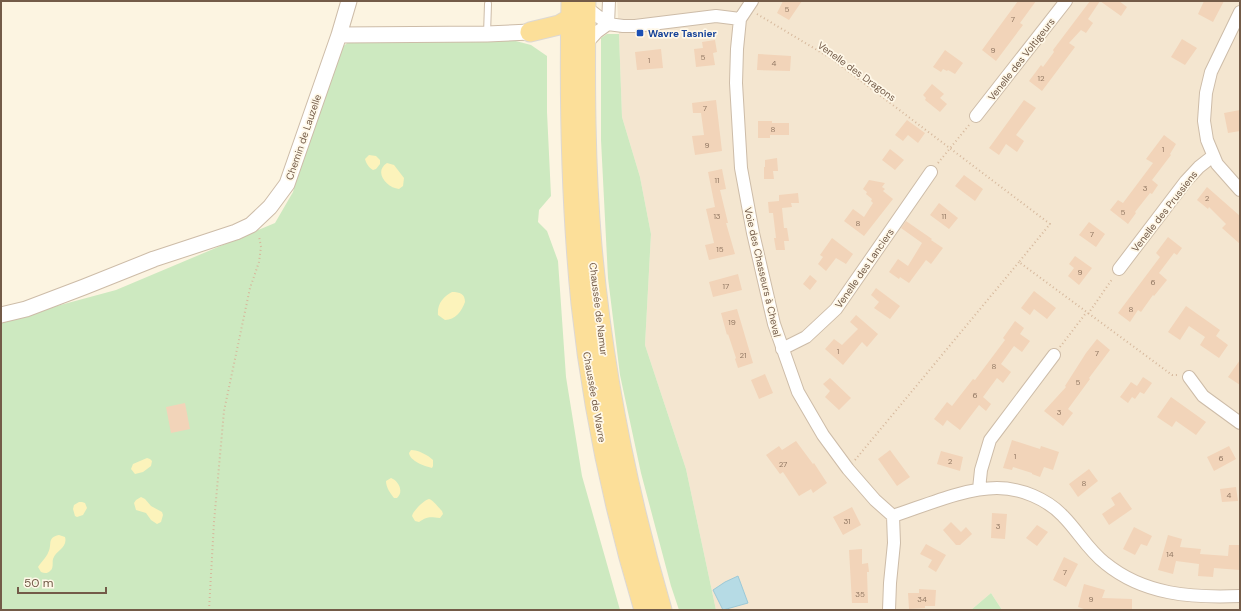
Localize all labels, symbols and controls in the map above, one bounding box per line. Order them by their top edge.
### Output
house number: 5 [785,4,790,14]
house number: 7 [1011,14,1015,24]
street label: Venelle des Voltigeurs [985,15,1058,103]
place label: Wavre Tasnier [648,27,717,40]
marker: Wavre Tasnier [635,28,645,38]
street label: Venelle des Dragons [815,39,898,104]
house number: 9 [990,45,996,55]
house number: 5 [701,52,706,62]
house number: 1 [648,55,650,65]
house number: 4 [772,58,777,68]
house number: 12 [1037,73,1045,83]
street label: Chemin de Lauzelle [283,92,324,182]
house number: 7 [703,103,707,113]
house number: 8 [771,124,776,134]
house number: 9 [704,140,710,150]
house number: 1 [1162,144,1164,154]
street label: Venelle des Prussiens [1129,168,1200,255]
house number: 11 [715,175,720,185]
house number: 3 [1143,183,1148,193]
house number: 2 [1205,193,1210,203]
street label: Voie des Chasseurs à Cheval [741,206,784,338]
house number: 5 [1121,207,1126,217]
house number: 13 [713,211,721,221]
house number: 11 [942,211,947,221]
house number: 8 [856,218,861,228]
street label: Venelle des Lanciers [832,226,897,311]
house number: 7 [1090,229,1094,239]
house number: 15 [716,244,724,254]
street label: Chaussée de Namur [586,262,611,357]
house number: 9 [1077,267,1083,277]
house number: 6 [1150,277,1156,287]
house number: 17 [723,281,729,291]
house number: 8 [1129,304,1134,314]
house number: 19 [728,317,736,327]
house number: 1 [837,346,839,356]
house number: 7 [1095,348,1099,358]
house number: 21 [739,350,747,360]
street label: Chaussée de Wavre [580,351,609,444]
house number: 8 [992,361,997,371]
house number: 5 [1076,377,1081,387]
house number: 6 [972,390,978,400]
house number: 3 [1057,407,1062,417]
house number: 1 [1014,451,1016,461]
house number: 6 [1218,453,1224,463]
house number: 2 [948,456,953,466]
house number: 27 [779,459,787,469]
house number: 8 [1082,478,1087,488]
house number: 4 [1227,490,1232,500]
house number: 31 [843,516,851,526]
house number: 3 [996,521,1001,531]
house number: 14 [1166,549,1174,559]
house number: 7 [1063,567,1067,577]
scale bar [18,569,106,595]
text: 50 m [24,575,53,591]
house number: 35 [855,589,865,599]
house number: 34 [917,594,927,604]
house number: 9 [1088,594,1094,604]

